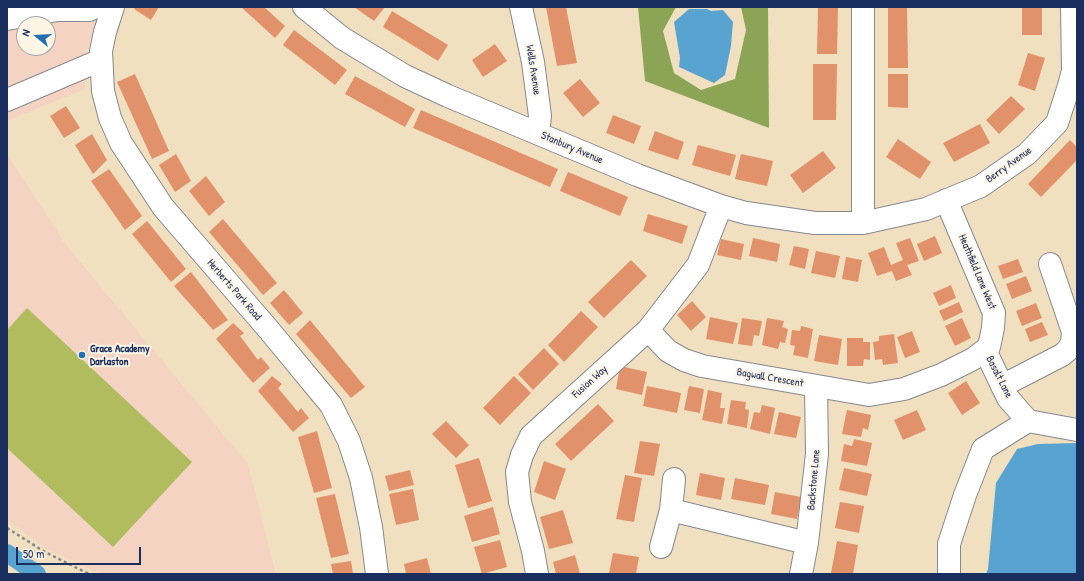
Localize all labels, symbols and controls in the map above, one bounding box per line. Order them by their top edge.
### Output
north arrow [16,16,56,56]
text: N [18,28,33,38]
street label: Wells Avenue [523,44,543,96]
street label: Stanbury Avenue [539,129,605,167]
street label: Berry Avenue [983,144,1035,186]
street label: Heathfield Lane West [955,232,999,312]
street label: Herberts Park Road [204,257,264,323]
place label: Grace Academy Darlaston [90,342,150,368]
marker: Grace Academy Darlaston [77,350,87,360]
street label: Basalt Lane [983,354,1015,400]
street label: Fusion Way [570,363,610,401]
street label: Bagwall Crescent [735,366,805,390]
street label: Backstone Lane [805,449,823,511]
scale bar [18,539,143,565]
text: 50 m [23,545,44,562]

